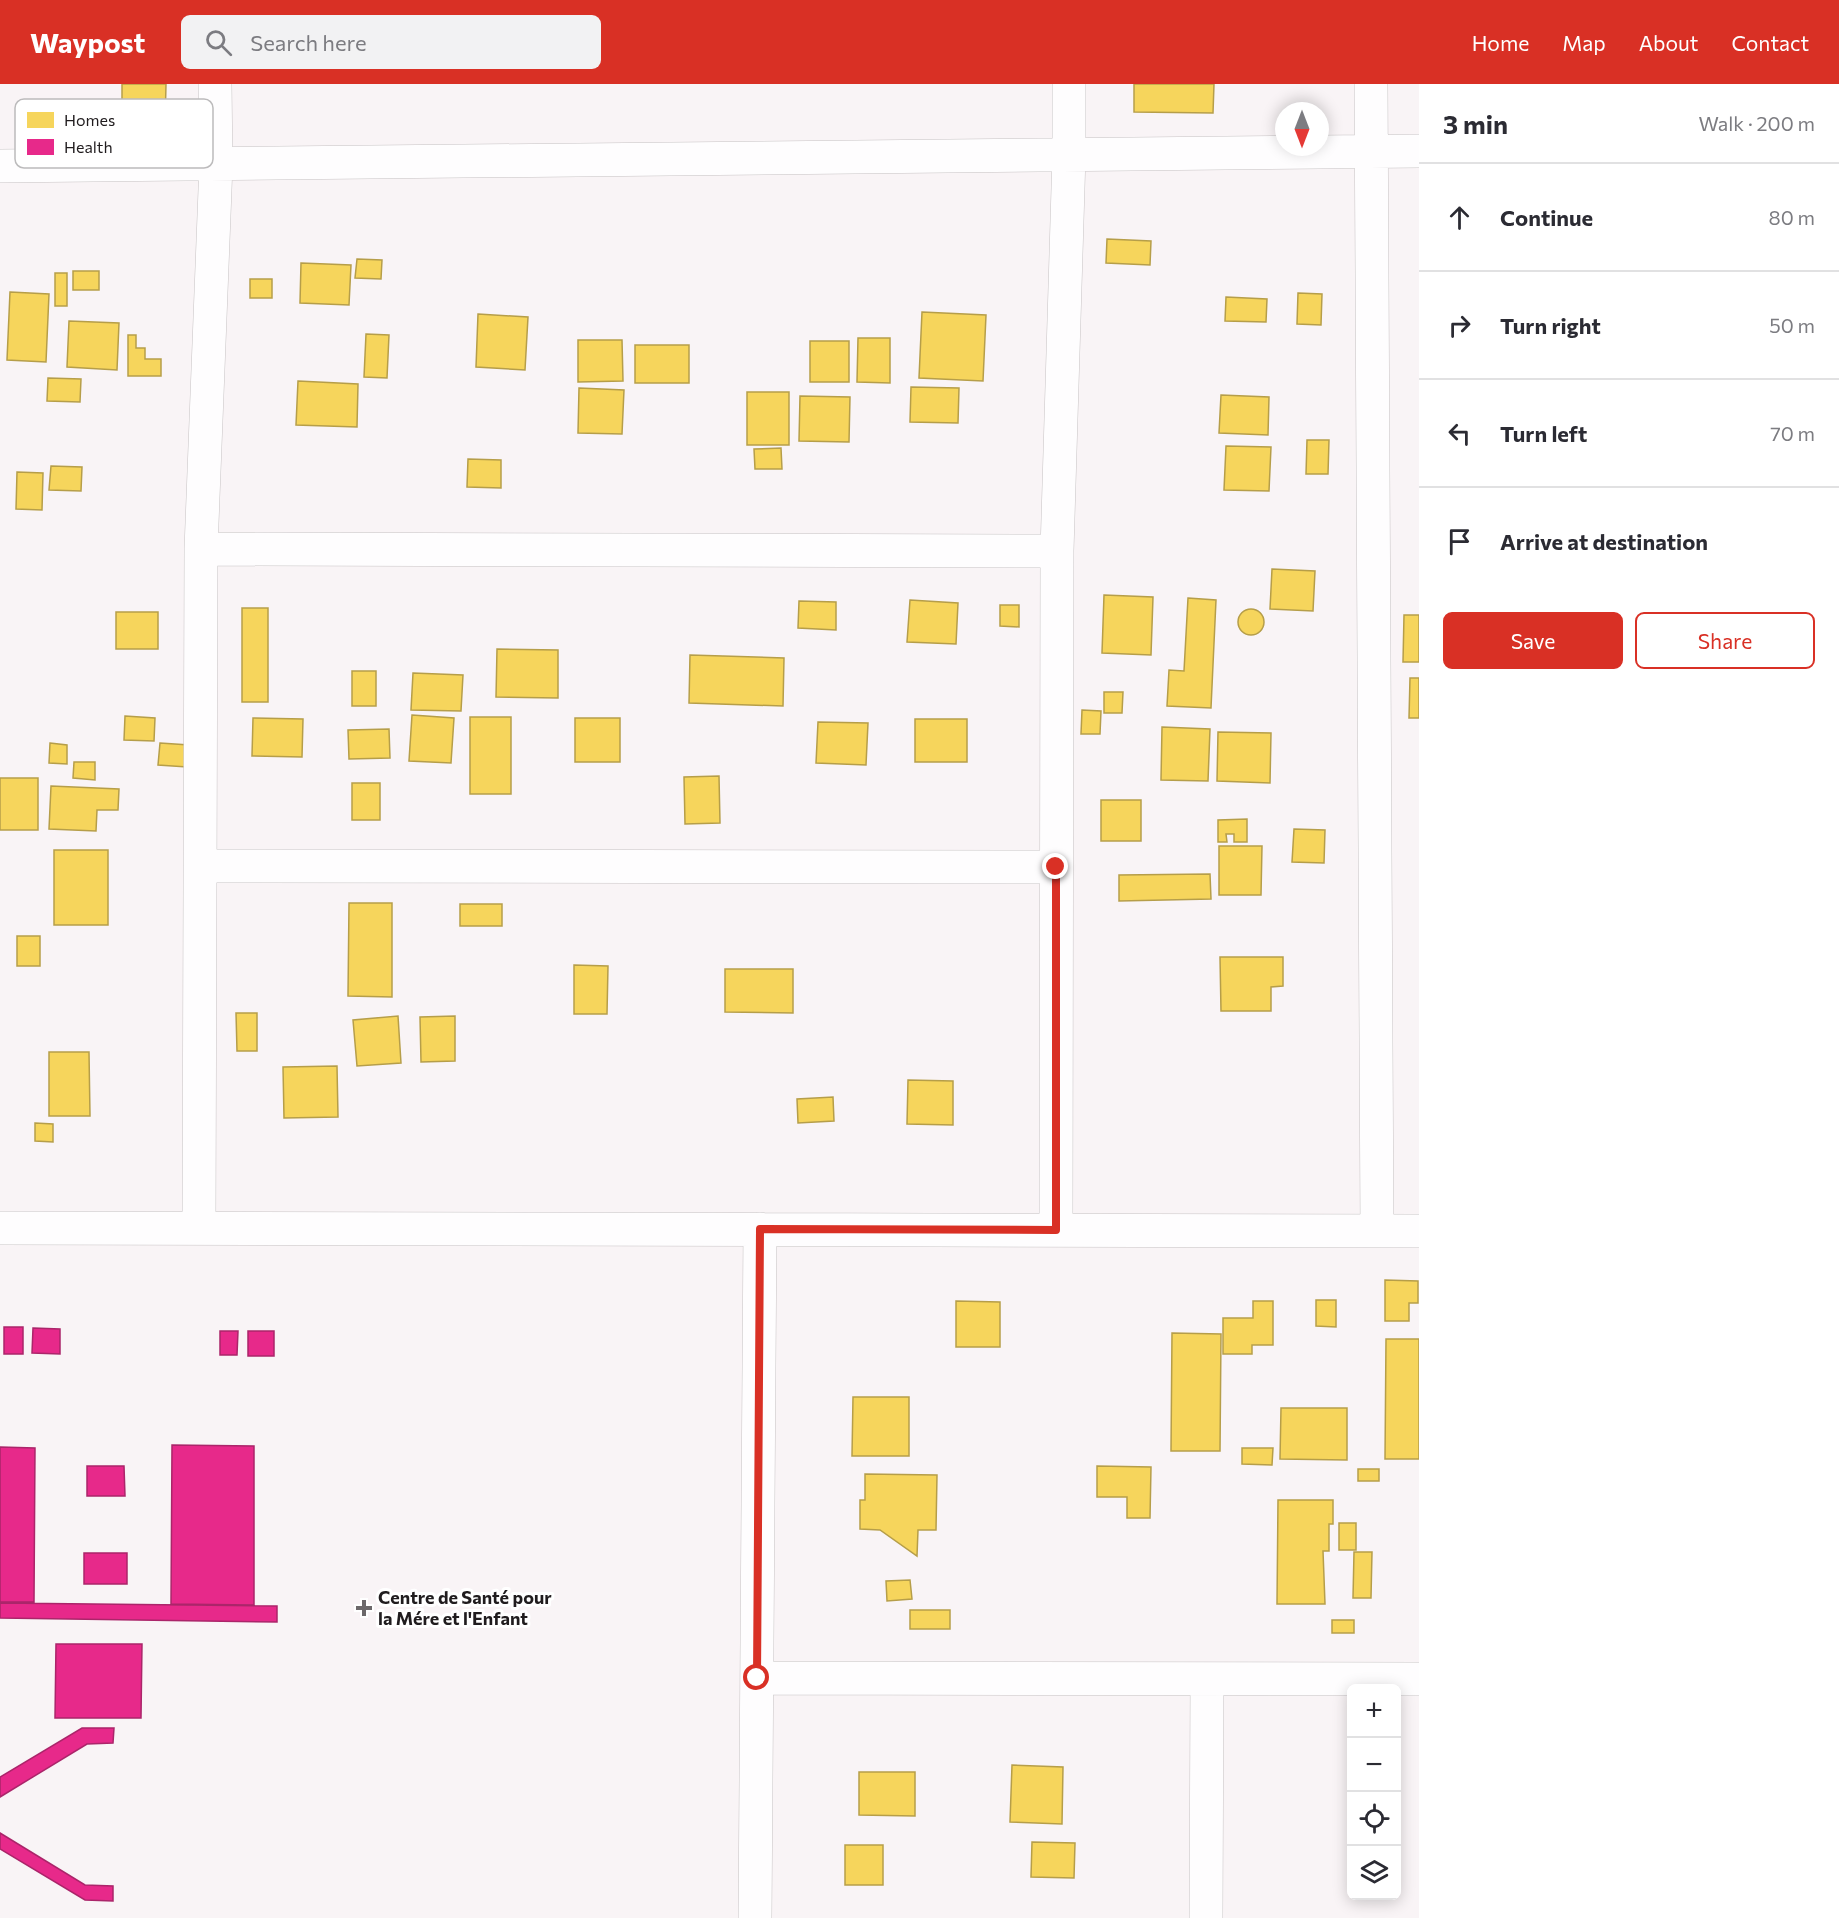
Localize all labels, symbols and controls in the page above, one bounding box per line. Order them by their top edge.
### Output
search box [181,15,601,69]
text: Waypost [30,25,145,59]
icon: search [202,26,235,59]
text: Search here [250,29,367,56]
text: Home [1472,30,1529,55]
text: Map [1562,30,1606,55]
text: About [1639,30,1698,55]
text: Contact [1731,30,1809,55]
legend [15,99,213,168]
north arrow [1275,102,1329,156]
text: 3 min [1443,108,1508,139]
text: Homes [64,110,115,129]
text: Walk · 200 m [1698,111,1815,135]
text: Health [64,137,113,156]
icon: ahead [1443,201,1476,234]
text: Continue [1500,204,1593,231]
text: 80 m [1769,205,1815,229]
icon: right [1443,309,1476,342]
text: Turn right [1500,312,1601,339]
text: 50 m [1769,313,1815,337]
icon: left [1443,417,1476,450]
text: Turn left [1500,420,1587,447]
text: 70 m [1770,421,1815,445]
icon: arrive [1443,525,1476,558]
text: Arrive at destination [1500,528,1708,555]
button: Save [1443,612,1623,669]
button: Share [1635,612,1815,669]
route end [1042,853,1068,879]
place label: Centre de Santé pour la Mére et l'Enfant [378,1586,552,1629]
marker: Centre de Santé pour la Mére et l'Enfant [355,1599,373,1617]
route start [743,1664,769,1690]
map controls [1347,1684,1401,1900]
button: + [1347,1684,1401,1738]
button: − [1347,1738,1401,1792]
button: locate [1347,1792,1401,1846]
button: layers [1347,1846,1401,1900]

